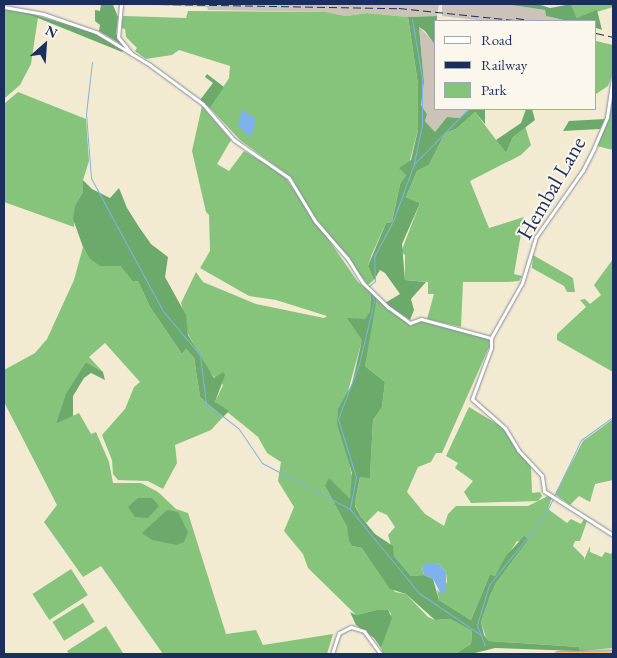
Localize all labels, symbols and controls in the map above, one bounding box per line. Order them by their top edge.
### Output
north arrow [20,20,70,70]
legend [434,20,597,110]
text: N [43,21,61,42]
text: Road [481,30,512,49]
text: Railway [481,55,527,74]
text: Park [481,80,507,99]
street label: Hembal Lane [511,132,591,244]

